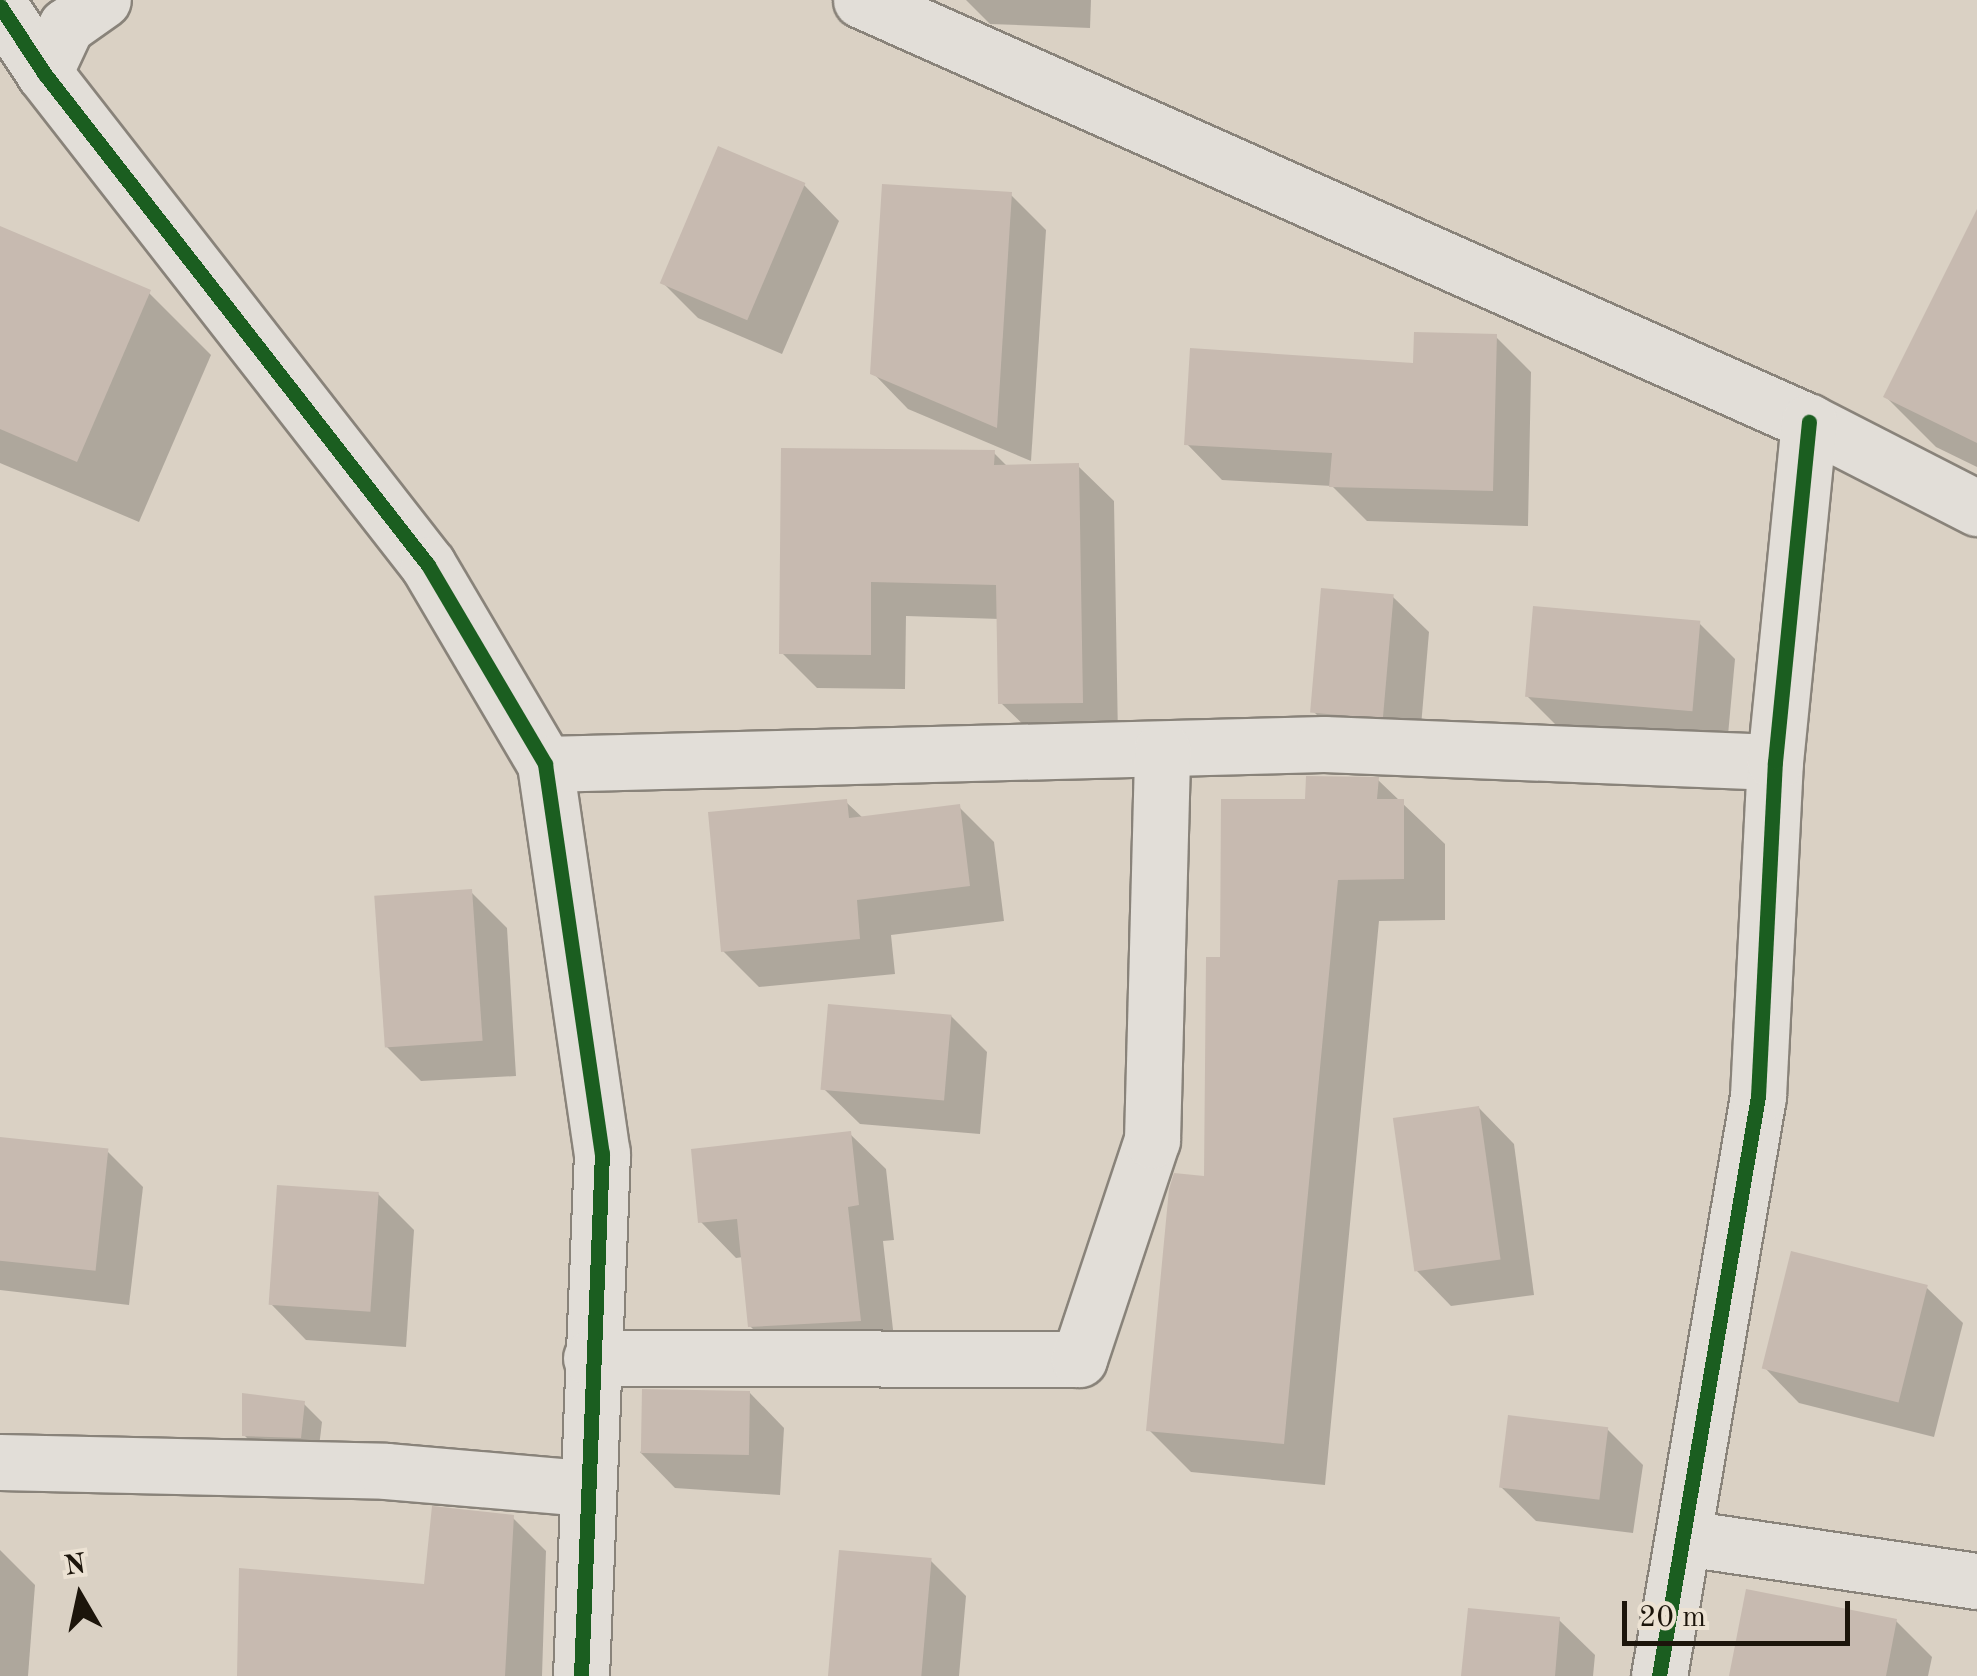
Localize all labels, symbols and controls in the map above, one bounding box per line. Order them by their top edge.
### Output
north arrow [30,1546,130,1646]
text: N [63,1551,88,1582]
scale bar [1627,1581,1854,1643]
text: 20 m [1639,1603,1706,1633]

